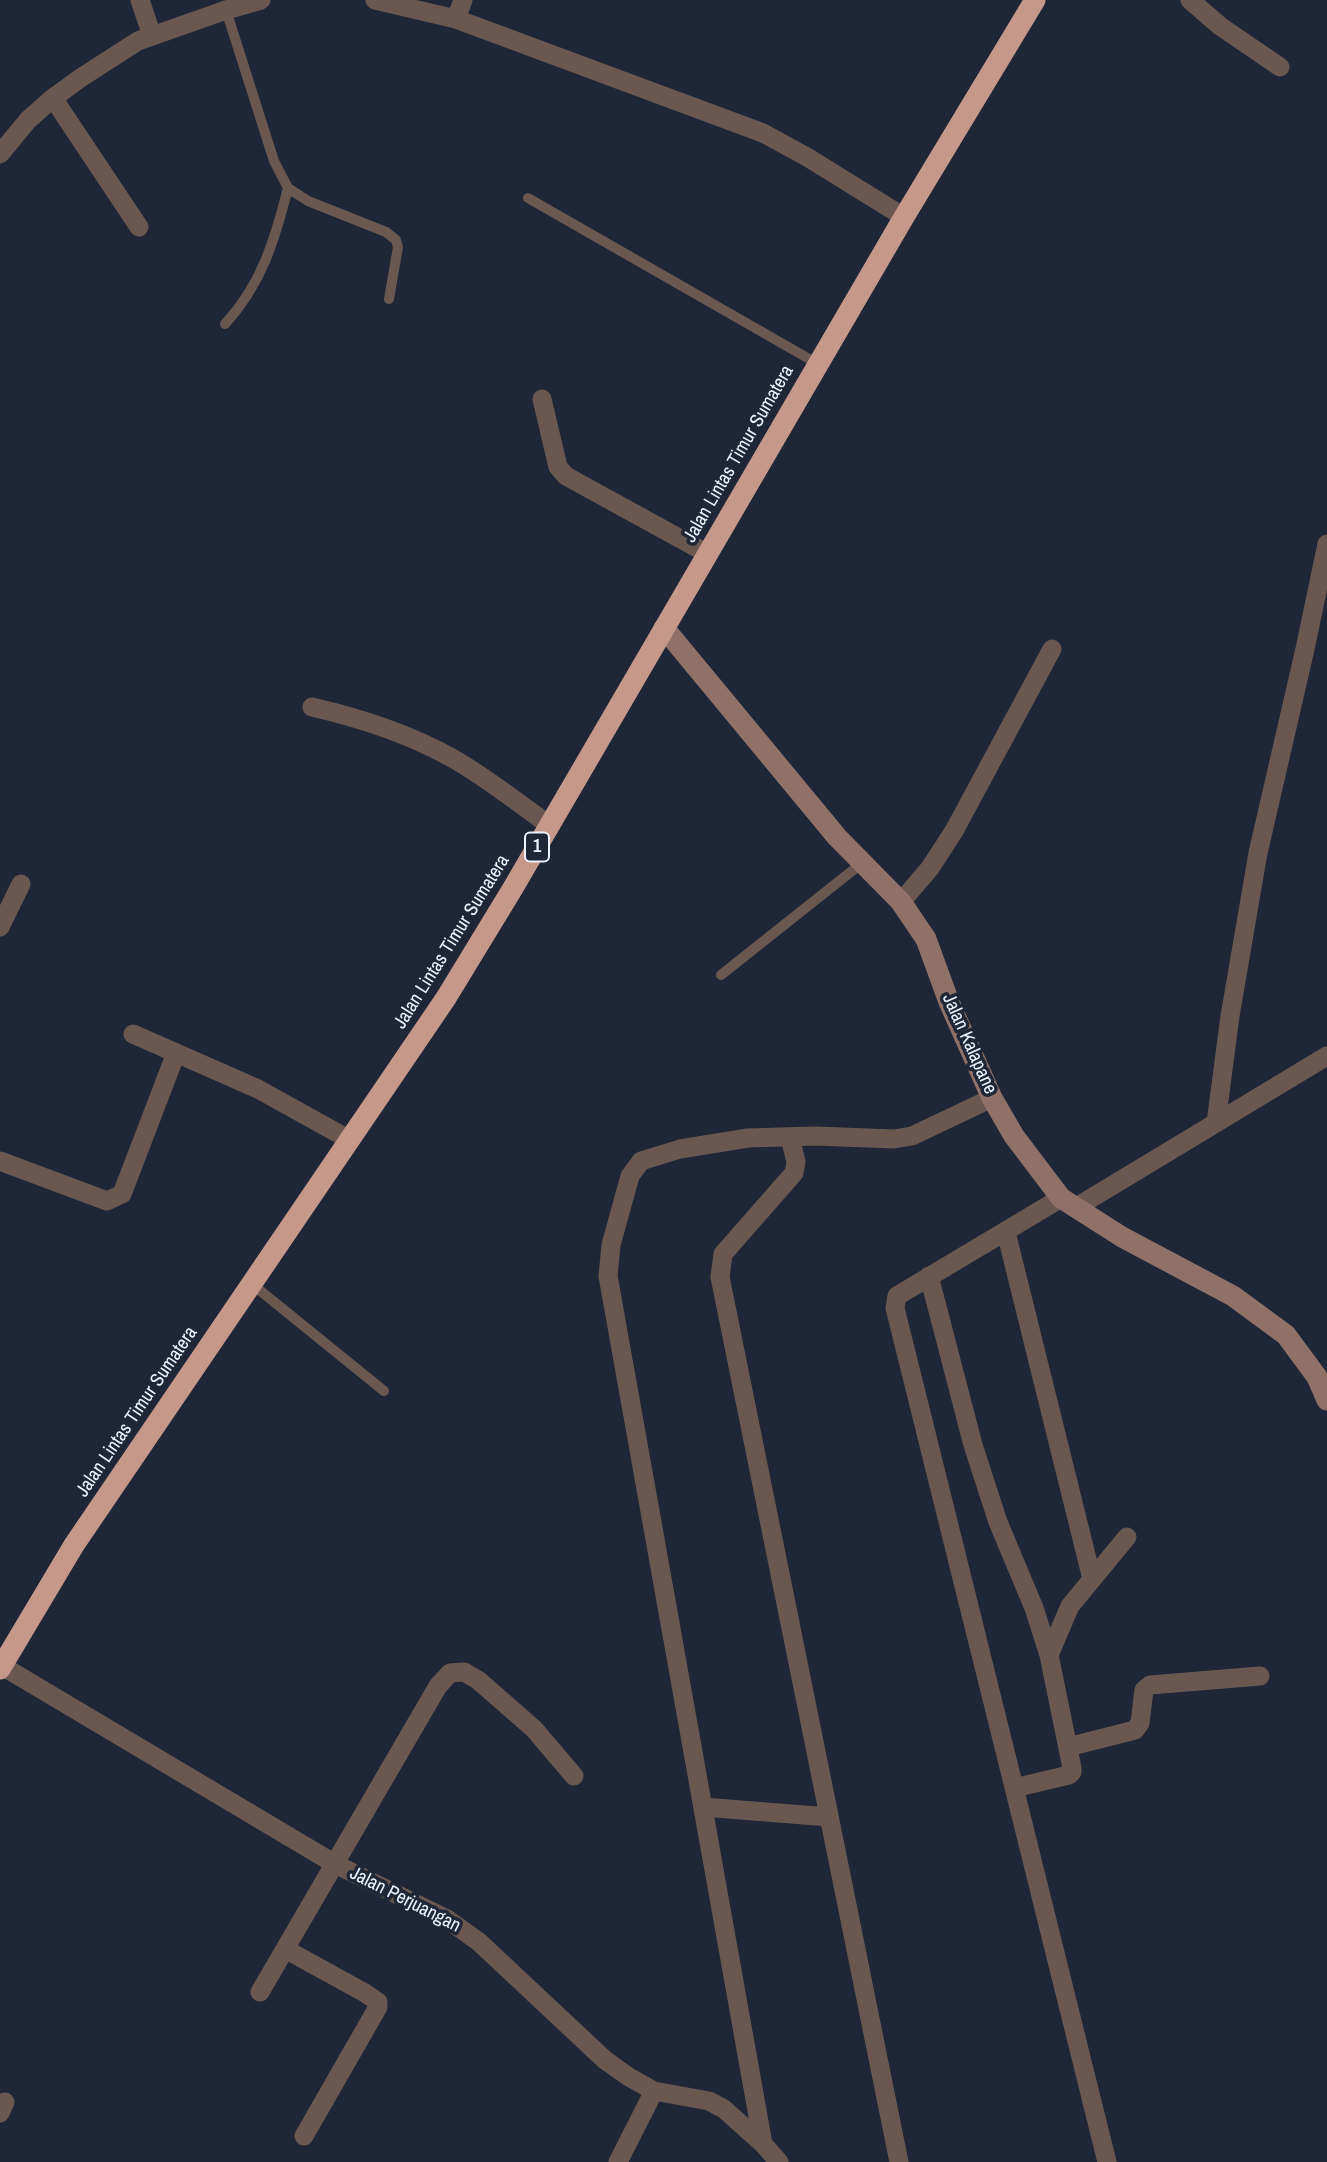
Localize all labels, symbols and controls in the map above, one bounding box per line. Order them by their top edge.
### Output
street label: Jalan Lintas Timur Sumatera [679,361,799,547]
road number: 1 [525,832,549,862]
street label: Jalan Lintas Timur Sumatera [389,851,515,1033]
street label: Jalan Kalapane [937,990,1001,1098]
street label: Jalan Lintas Timur Sumatera [71,1322,203,1502]
street label: Jalan Perjuangan [346,1862,464,1938]

